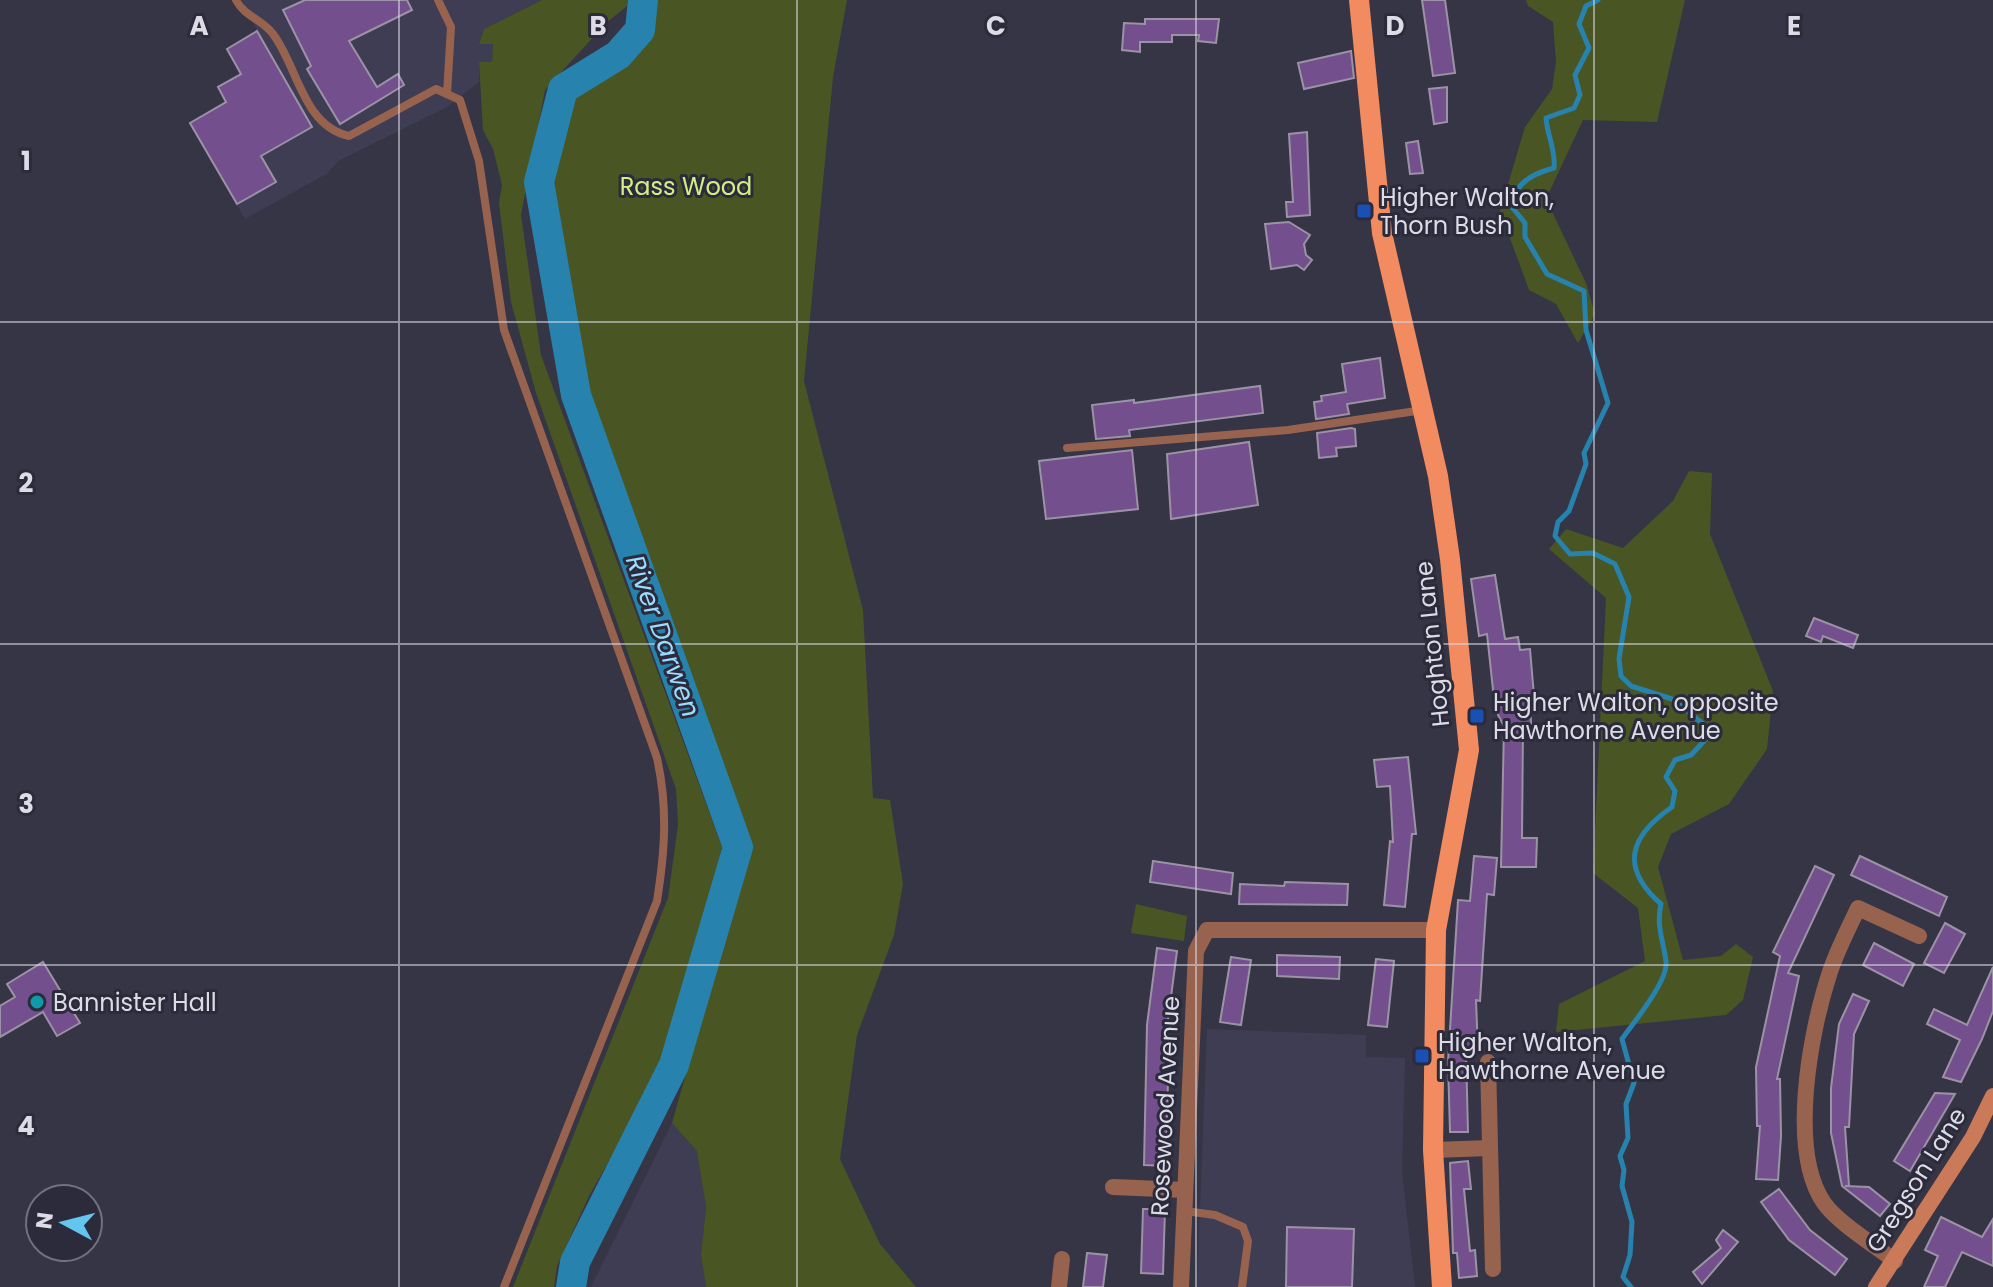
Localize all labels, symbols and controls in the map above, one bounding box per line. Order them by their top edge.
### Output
text: A [189,8,209,44]
text: B [589,8,607,44]
text: C [986,8,1006,44]
text: D [1386,8,1405,44]
text: E [1787,8,1801,44]
text: 1 [21,143,31,179]
park label: Rass Wood [620,170,752,203]
place label: Higher Walton, Thorn Bush [1380,181,1554,242]
marker: Higher Walton, Thorn Bush [1355,202,1373,220]
text: 2 [19,465,34,501]
water label: River Darwen [617,550,709,722]
street label: Hoghton Lane [1407,560,1457,728]
place label: Higher Walton, opposite Hawthorne Avenue [1493,686,1779,747]
marker: Higher Walton, opposite Hawthorne Avenue [1468,707,1486,725]
text: 3 [18,786,34,822]
place label: Bannister Hall [53,986,217,1019]
marker: Bannister Hall [28,993,46,1011]
street label: Rosewood Avenue [1143,995,1187,1217]
place label: Higher Walton, Hawthorne Avenue [1438,1026,1666,1087]
marker: Higher Walton, Hawthorne Avenue [1413,1047,1431,1065]
street label: Gregson Lane [1858,1101,1974,1259]
text: 4 [17,1108,35,1144]
north arrow [24,1183,104,1263]
text: N [28,1211,61,1231]

